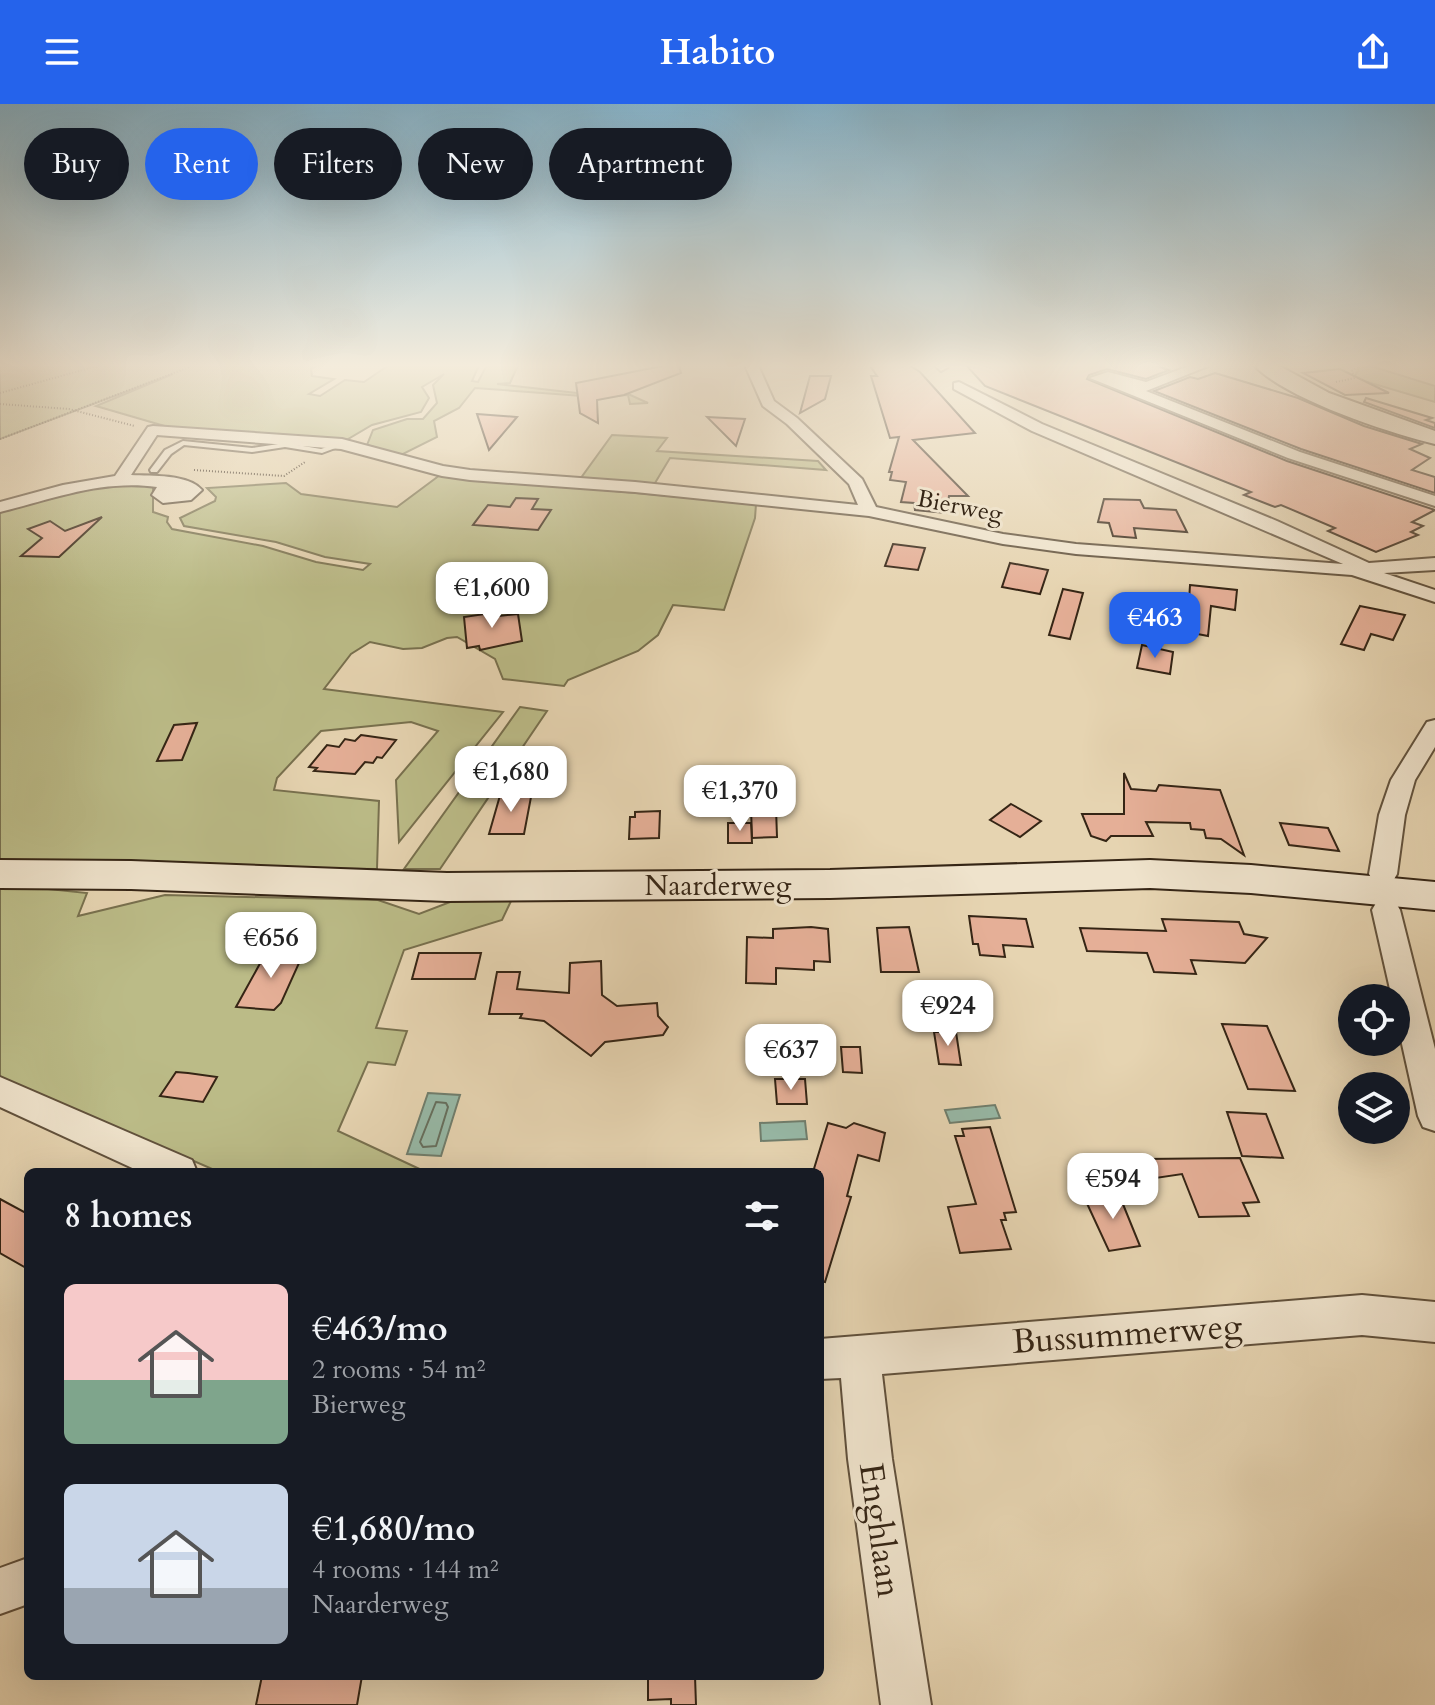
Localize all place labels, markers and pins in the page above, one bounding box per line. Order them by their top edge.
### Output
pin: €1,600 [427,562,557,630]
pin: €463 [1108,592,1202,660]
pin: €1,680 [446,746,576,814]
pin: €1,370 [675,765,805,833]
pin: €656 [224,912,318,980]
pin: €924 [901,980,995,1048]
pin: €637 [744,1024,838,1092]
pin: €594 [1066,1153,1160,1221]

